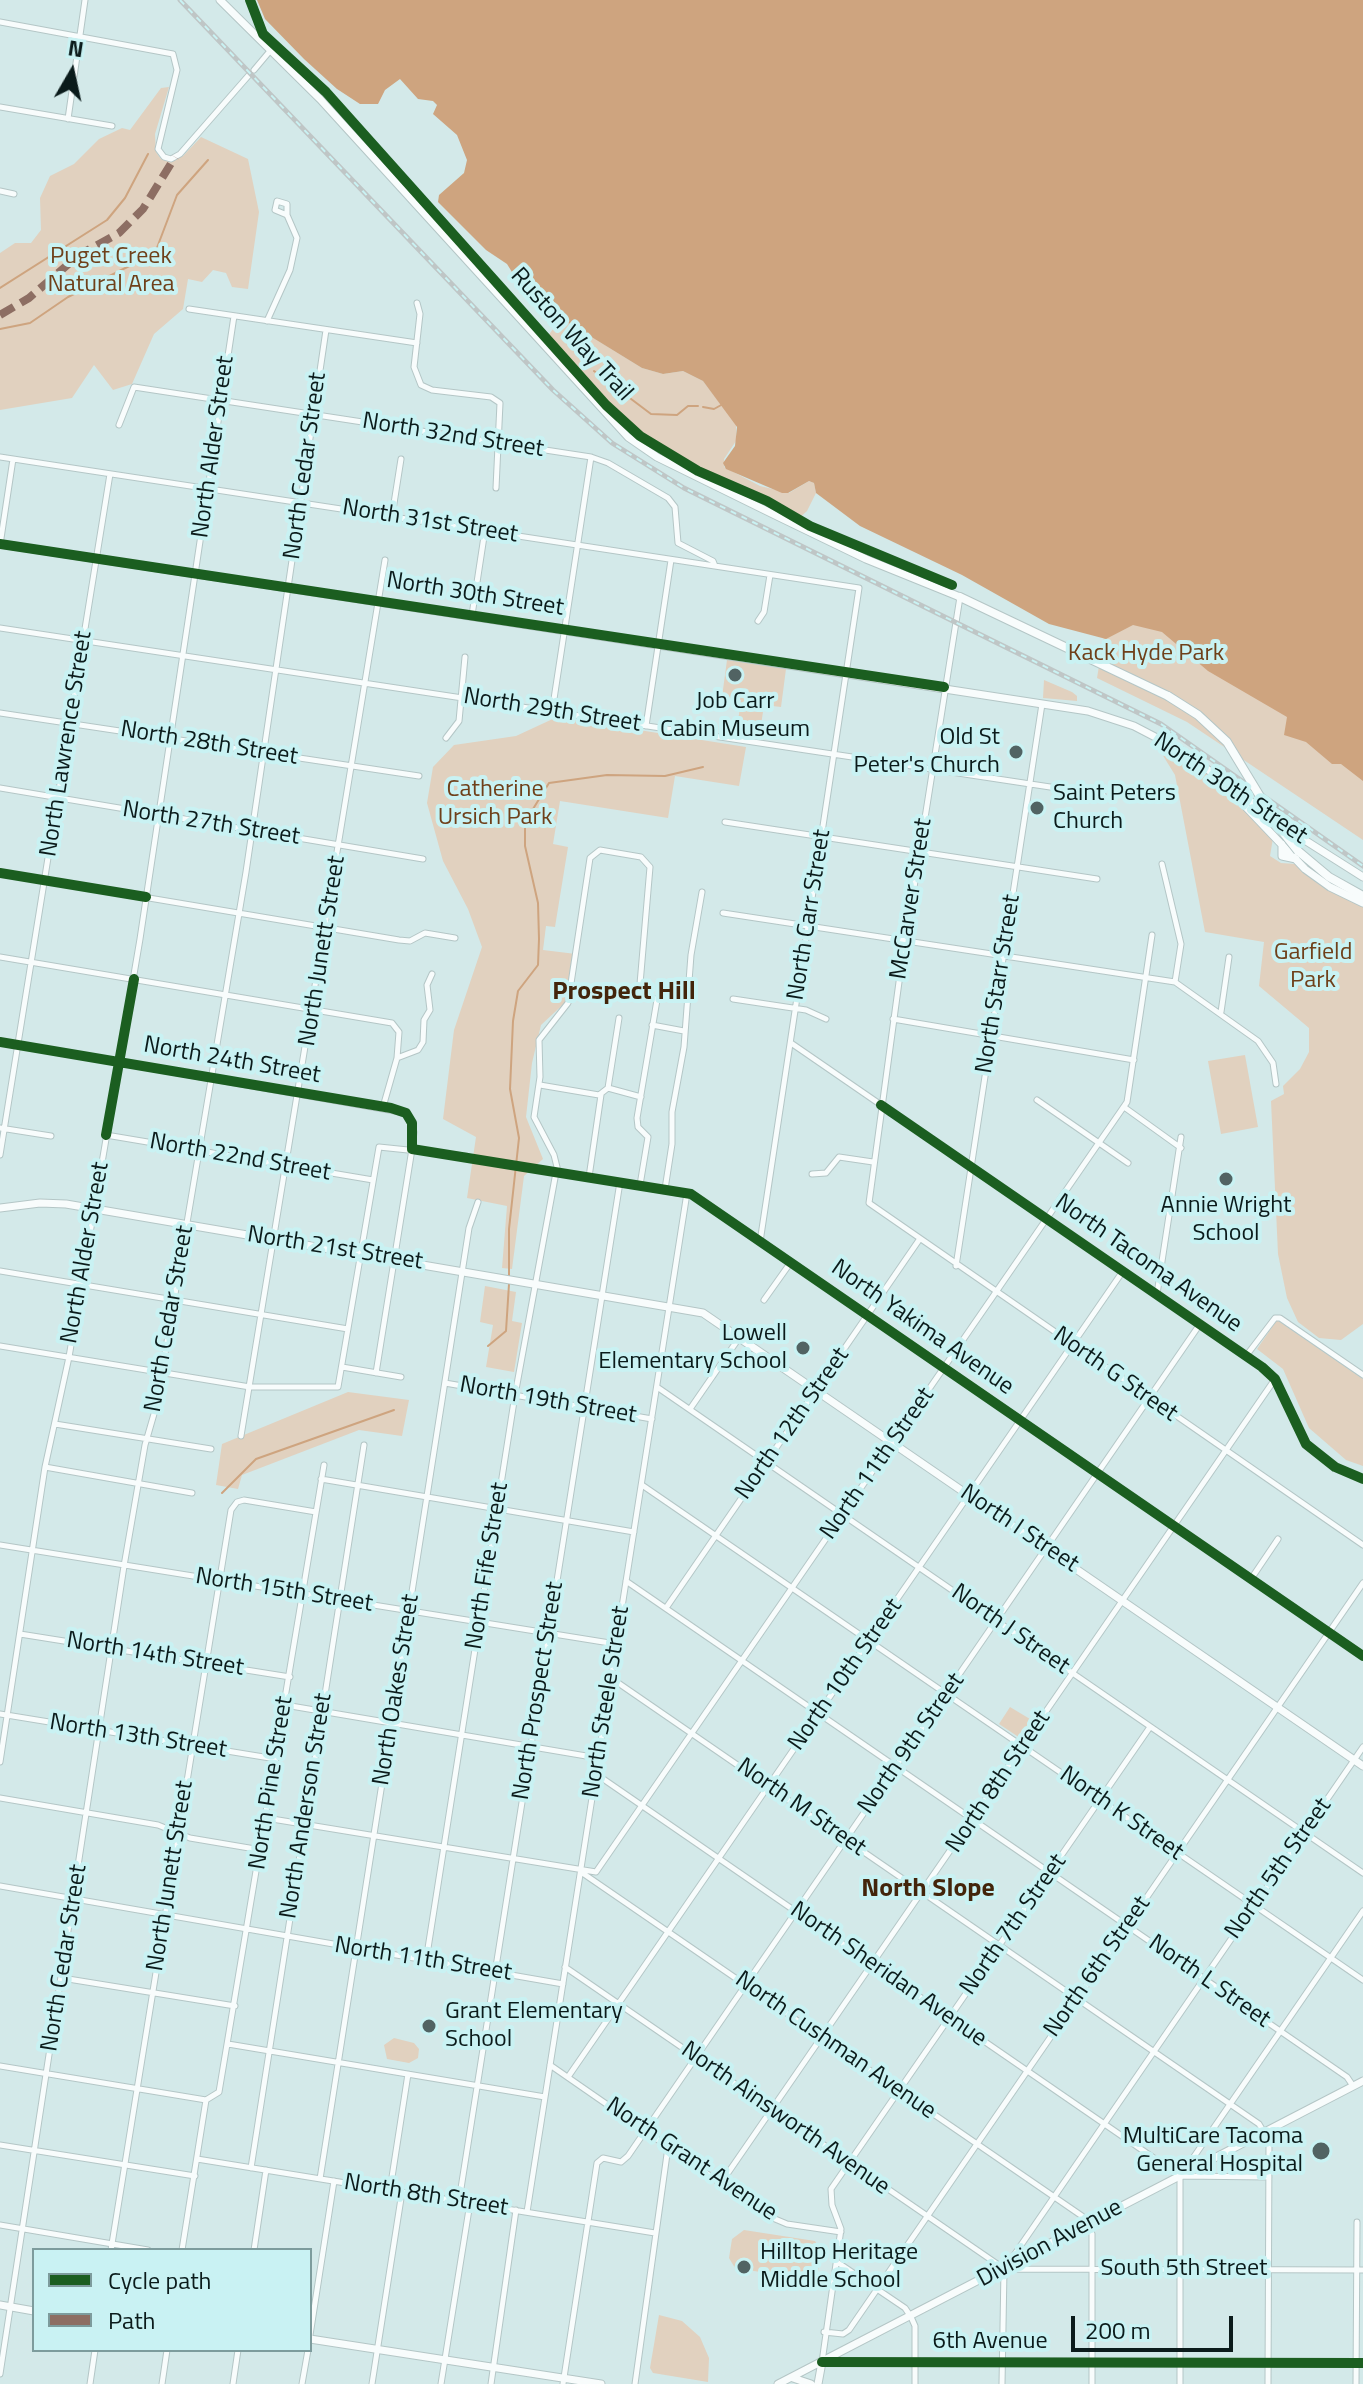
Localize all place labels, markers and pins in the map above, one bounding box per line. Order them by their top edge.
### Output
marker: Job Carr Cabin Museum [726,666,744,684]
place label: Job Carr Cabin Museum [660,688,810,744]
place label: Old St Peter's Church [854,724,1000,780]
marker: Old St Peter's Church [1007,743,1025,761]
place label: Saint Peters Church [1053,780,1176,836]
marker: Saint Peters Church [1028,799,1046,817]
marker: Annie Wright School [1217,1170,1235,1188]
place label: Annie Wright School [1161,1192,1291,1248]
place label: Lowell Elementary School [598,1320,787,1376]
marker: Lowell Elementary School [794,1339,812,1357]
place label: Grant Elementary School [445,1998,623,2054]
marker: Grant Elementary School [420,2017,438,2035]
place label: MultiCare Tacoma General Hospital [1123,2123,1303,2179]
marker: MultiCare Tacoma General Hospital [1310,2140,1332,2162]
place label: Hilltop Heritage Middle School [760,2239,918,2295]
marker: Hilltop Heritage Middle School [735,2258,753,2276]

